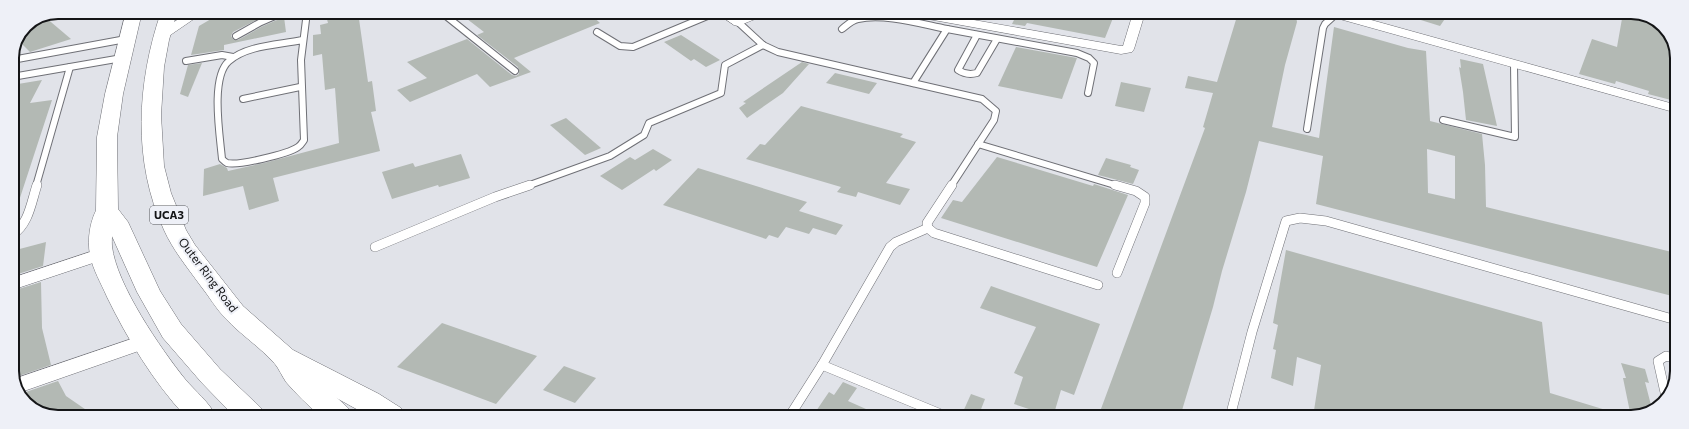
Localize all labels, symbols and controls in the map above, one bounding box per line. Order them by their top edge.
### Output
road number: UCA3 [150,206,188,224]
street label: Outer Ring Road [176,234,241,314]

